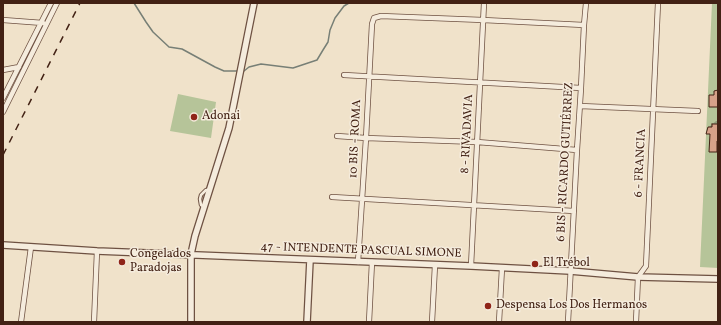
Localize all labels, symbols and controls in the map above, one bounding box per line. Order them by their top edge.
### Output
street label: 6 BIS - RICARDO GUTIÉRREZ [555,82,577,242]
street label: 8 - RIVADAVIA [459,94,477,174]
street label: 10 BIS - ROMA [347,99,365,179]
place label: Adonai [202,110,240,124]
marker: Adonai [189,112,199,122]
street label: 6 - FRANCIA [632,128,650,198]
street label: 47 - INTENDENTE PASCUAL SIMONE [260,240,462,262]
place label: Congelados Paradojas [130,248,191,276]
marker: Congelados Paradojas [117,257,127,267]
place label: El Trébol [543,257,590,271]
marker: El Trébol [530,259,540,269]
place label: Despensa Los Dos Hermanos [496,299,647,313]
marker: Despensa Los Dos Hermanos [483,301,493,311]

